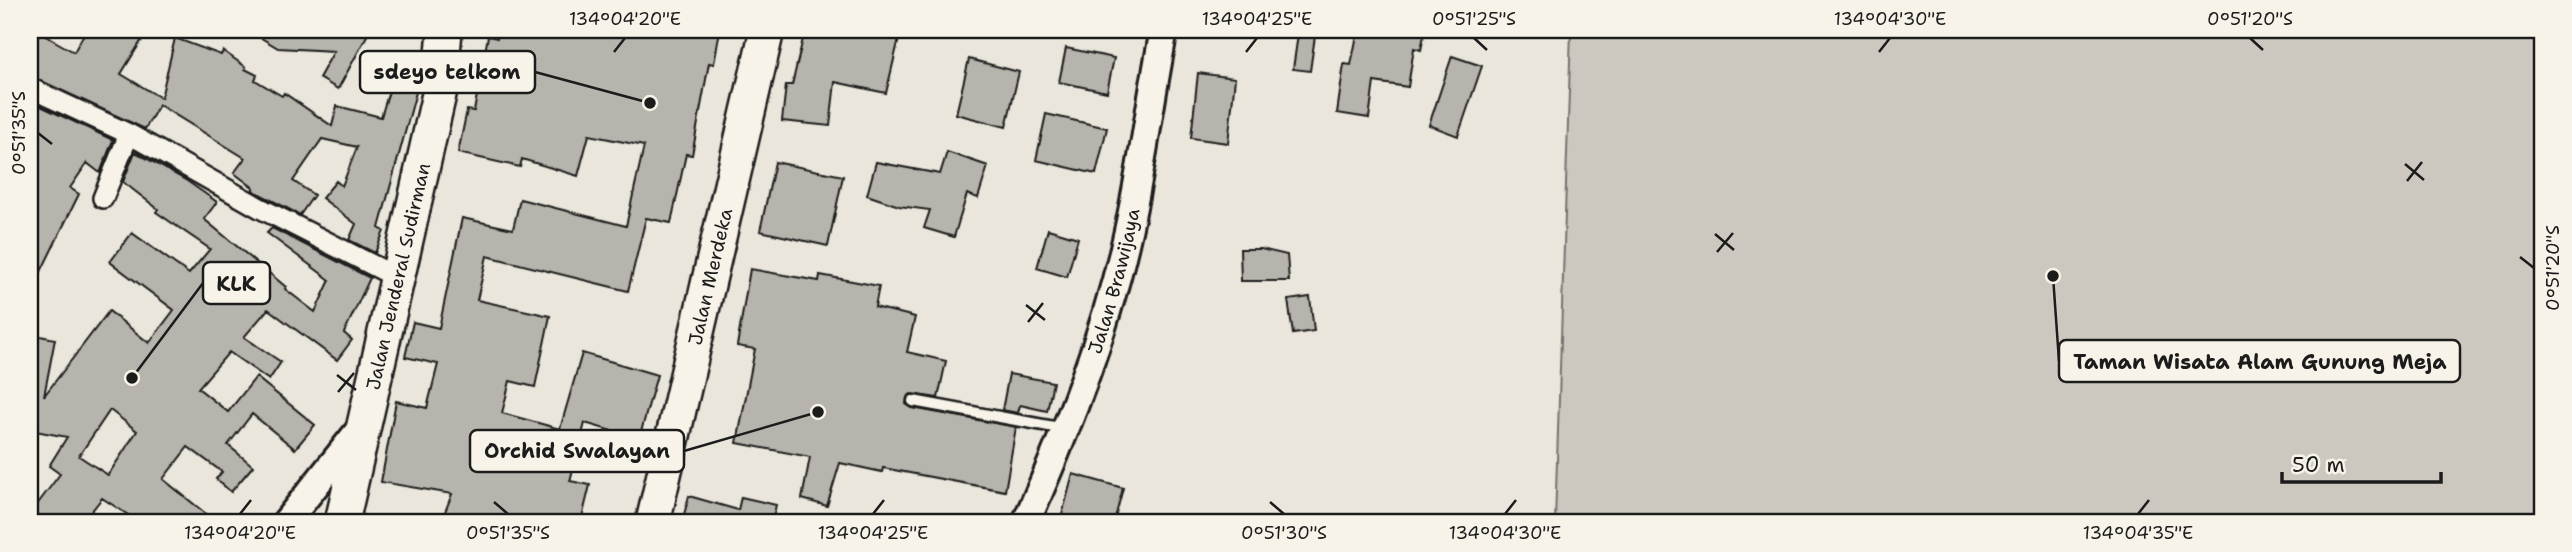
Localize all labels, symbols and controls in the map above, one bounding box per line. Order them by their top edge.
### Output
text: 134°04'20"E [569,7,681,31]
text: 134°04'25"E [1202,7,1312,31]
text: 0°51'25"S [1432,7,1516,31]
text: 134°04'30"E [1834,7,1946,31]
text: 0°51'20"S [2207,7,2293,31]
callout: sdeyo telkom [360,51,535,93]
text: sdeyo telkom [374,58,520,86]
text: 0°51'35"S [7,91,31,175]
street label: Jalan Jenderal Sudirman [360,160,436,392]
street label: Jalan Merdeka [682,205,738,348]
street label: Jalan Brawijaya [1082,206,1146,357]
text: 0°51'20"S [2541,225,2565,311]
callout: KLK [203,262,270,304]
text: KLK [216,270,257,298]
callout: Taman Wisata Alam Gunung Meja [2059,340,2460,382]
text: Taman Wisata Alam Gunung Meja [2073,348,2447,376]
callout: Orchid Swalayan [470,430,684,472]
text: Orchid Swalayan [484,437,670,465]
scale bar [2282,440,2441,484]
text: 50 m [2292,451,2345,479]
text: 134°04'20"E [184,521,296,545]
text: 0°51'35"S [466,521,550,545]
text: 134°04'25"E [818,521,928,545]
text: 0°51'30"S [1241,521,1327,545]
text: 134°04'30"E [1449,521,1561,545]
text: 134°04'35"E [2083,521,2193,545]

